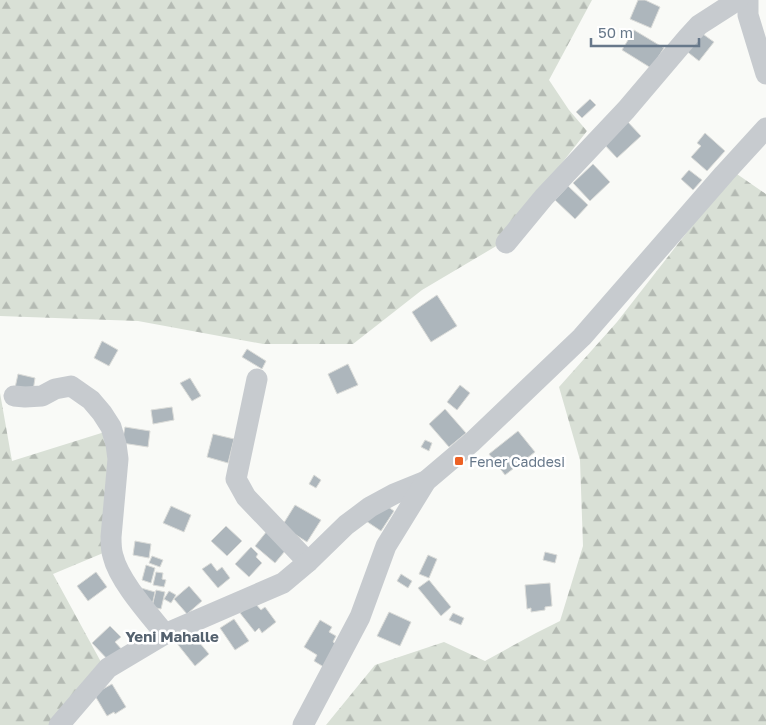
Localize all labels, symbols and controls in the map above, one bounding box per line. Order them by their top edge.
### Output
scale bar [591,15,698,47]
text: 50 m [598,23,633,41]
place label: Fener Caddesi [469,453,565,470]
marker: Fener Caddesi [453,455,465,467]
district label: Yeni Mahalle [125,627,219,645]

